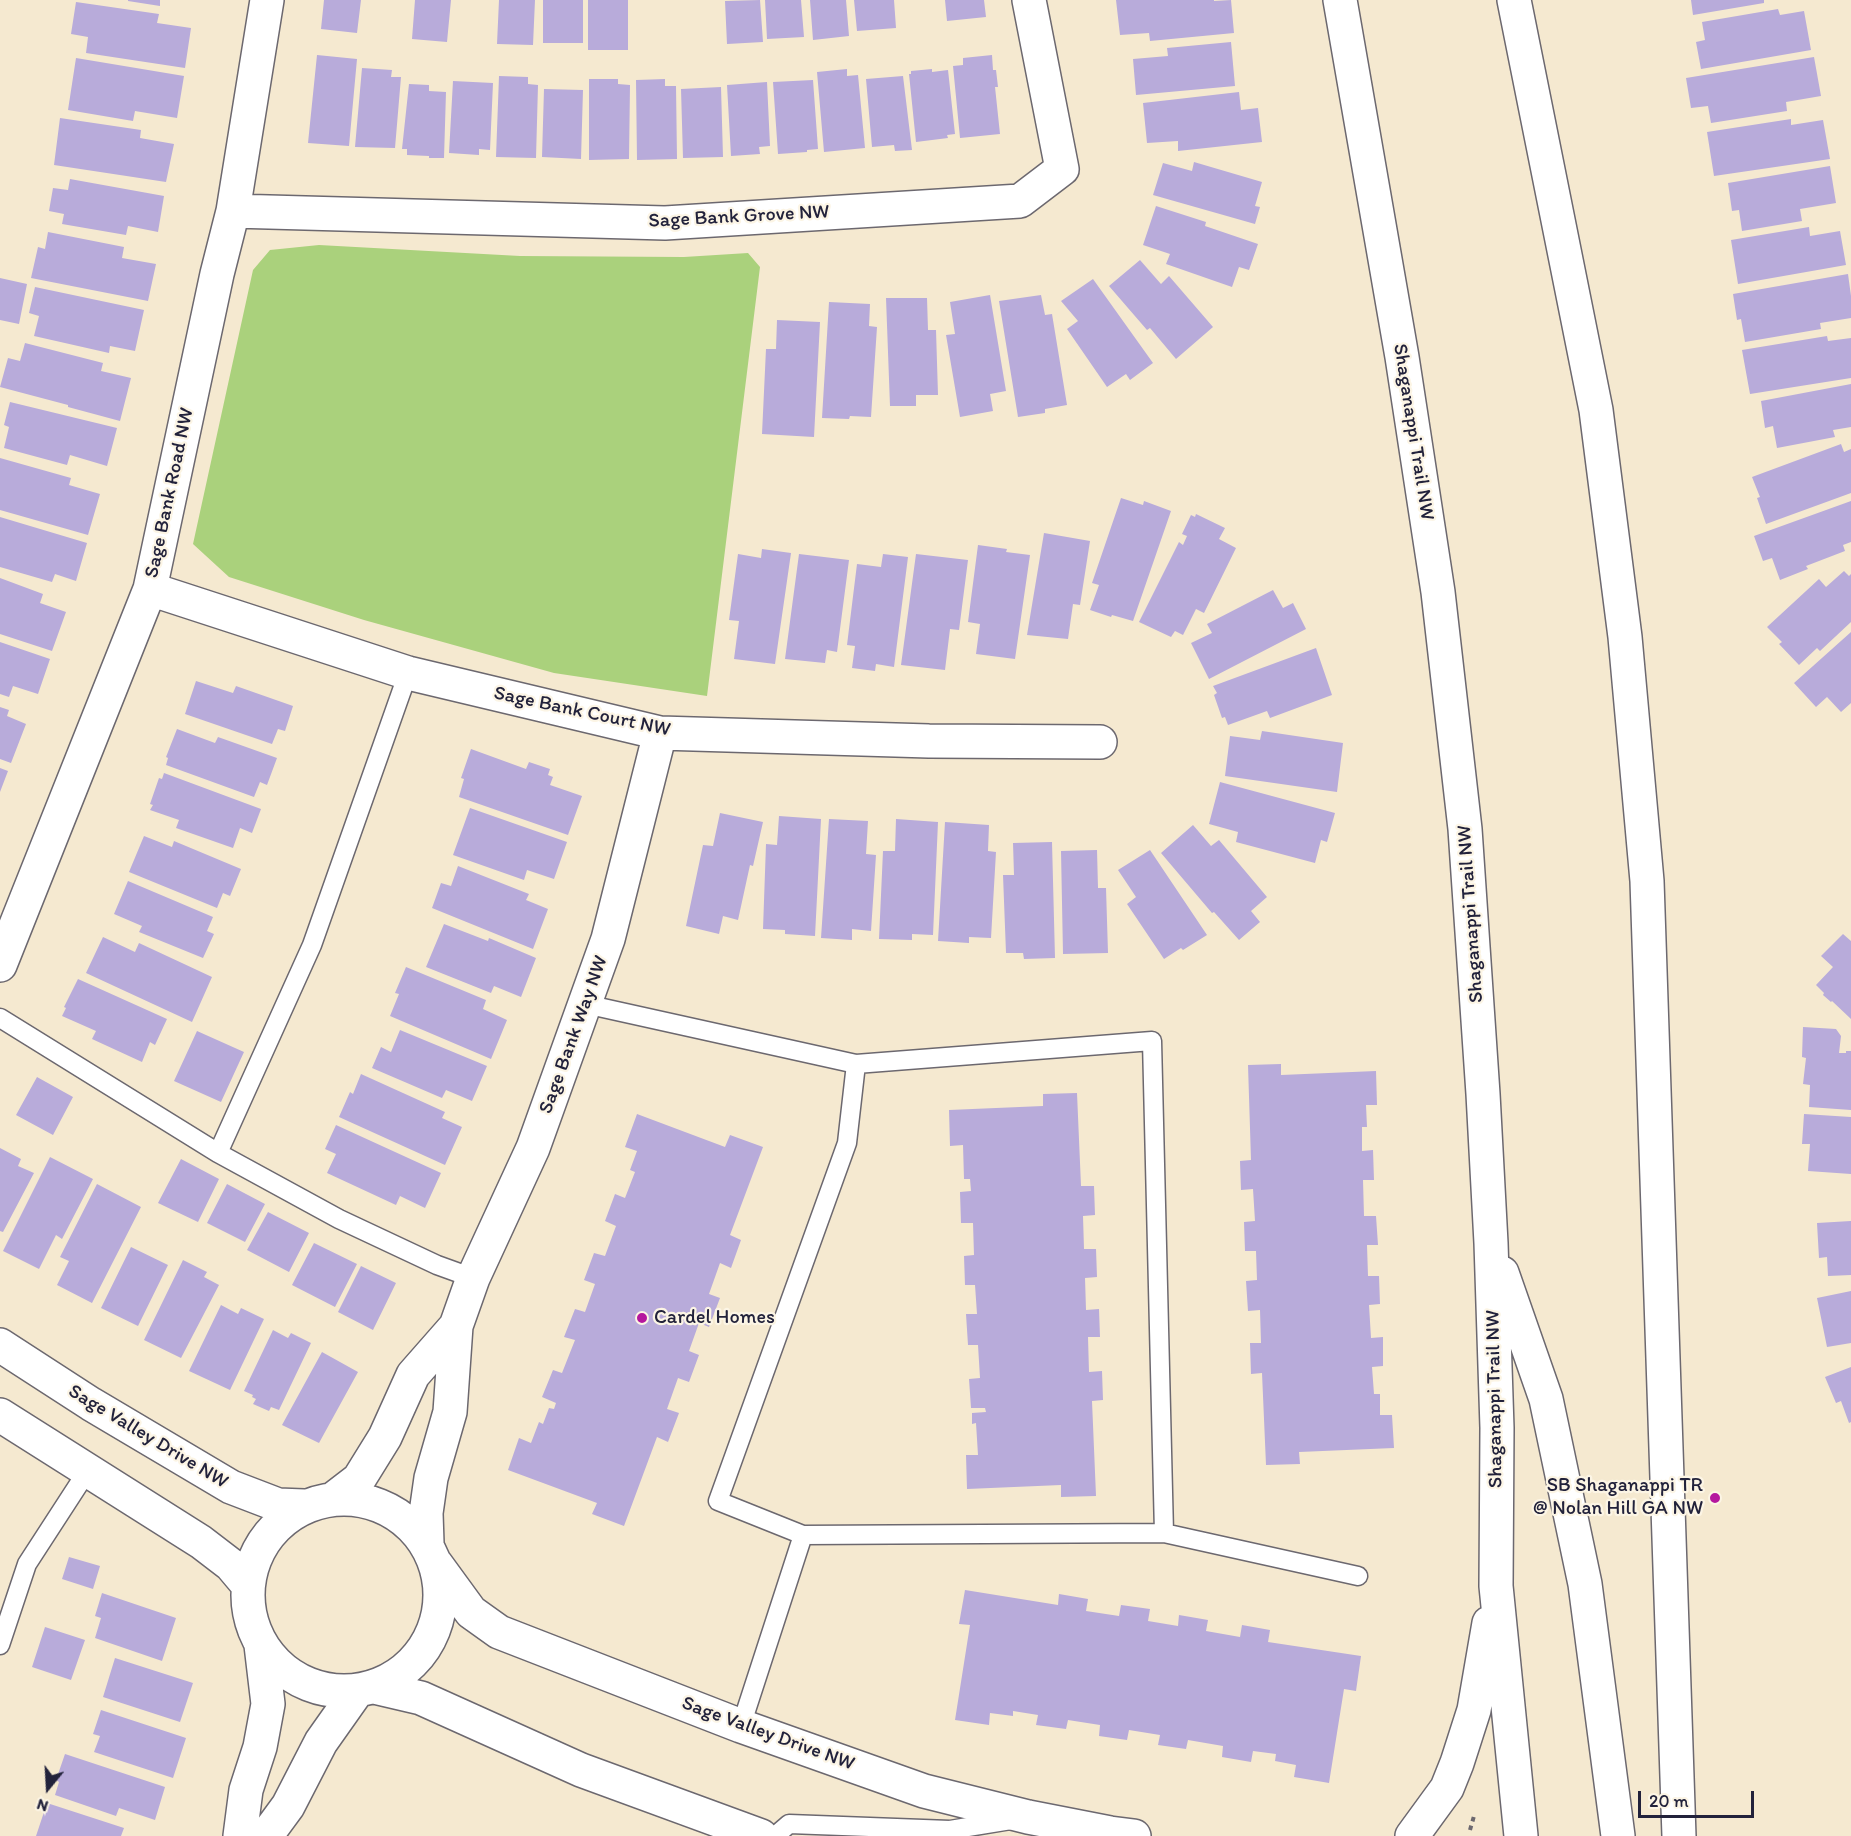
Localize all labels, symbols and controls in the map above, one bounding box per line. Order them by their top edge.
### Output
street label: Sage Bank Grove NW [648,200,830,234]
street label: Shaganappi Trail NW [1387,342,1439,522]
street label: Sage Bank Road NW [140,406,200,580]
street label: Sage Bank Court NW [492,682,672,742]
street label: Shaganappi Trail NW [1453,824,1489,1004]
street label: Sage Bank Way NW [534,953,614,1117]
place label: Cardel Homes [654,1306,775,1330]
street label: Shaganappi Trail NW [1481,1310,1509,1488]
marker: Cardel Homes [635,1311,649,1325]
street label: Sage Valley Drive NW [64,1380,232,1494]
place label: SB Shaganappi TR @ Nolan Hill GA NW [1533,1474,1703,1521]
marker: SB Shaganappi TR @ Nolan Hill GA NW [1708,1491,1722,1505]
street label: Sage Valley Drive NW [678,1692,858,1776]
north arrow [18,1758,78,1818]
scale bar [1641,1779,1756,1817]
text: 20 m [1649,1790,1689,1812]
text: N [34,1795,50,1816]

